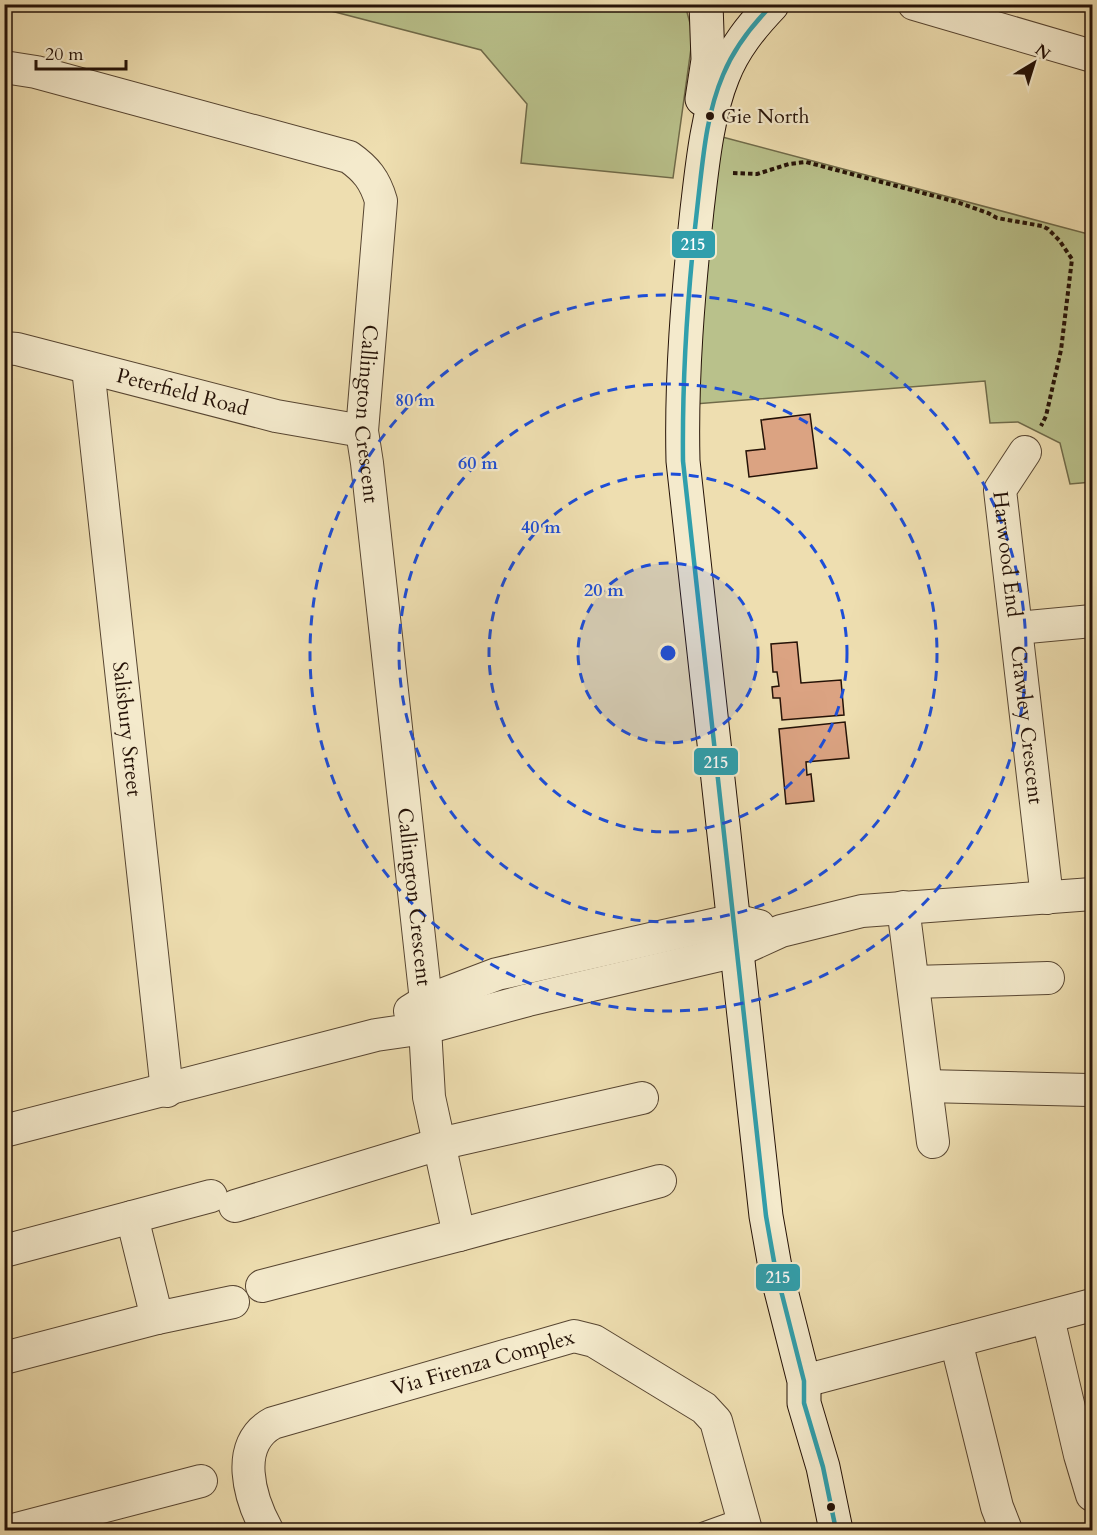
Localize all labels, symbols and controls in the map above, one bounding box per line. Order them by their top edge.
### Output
scale bar [36,33,126,71]
north arrow [1004,33,1064,93]
text: N [1030,39,1055,65]
text: 20 m [45,42,84,67]
place label: Gie North [721,103,809,130]
marker: Gie North [704,110,716,122]
line badge: 215 [671,230,716,259]
text: 215 [681,234,705,256]
street label: Callington Crescent [347,323,386,505]
street label: Peterfield Road [113,361,252,423]
text: 80 m [395,388,435,413]
text: 60 m [458,451,498,476]
street label: Harwood End [986,489,1029,619]
text: 40 m [521,515,561,540]
text: 20 m [584,578,624,603]
centre of rings [658,643,678,663]
street label: Crawley Crescent [1004,644,1051,806]
street label: Salisbury Street [106,660,149,798]
line badge: 215 [693,747,739,776]
text: 215 [704,752,728,774]
street label: Callington Crescent [390,806,439,988]
line badge: 215 [755,1263,801,1292]
text: 215 [766,1267,790,1289]
street label: Via Firenza Complex [388,1322,578,1402]
unlabelled marker [825,1501,837,1513]

